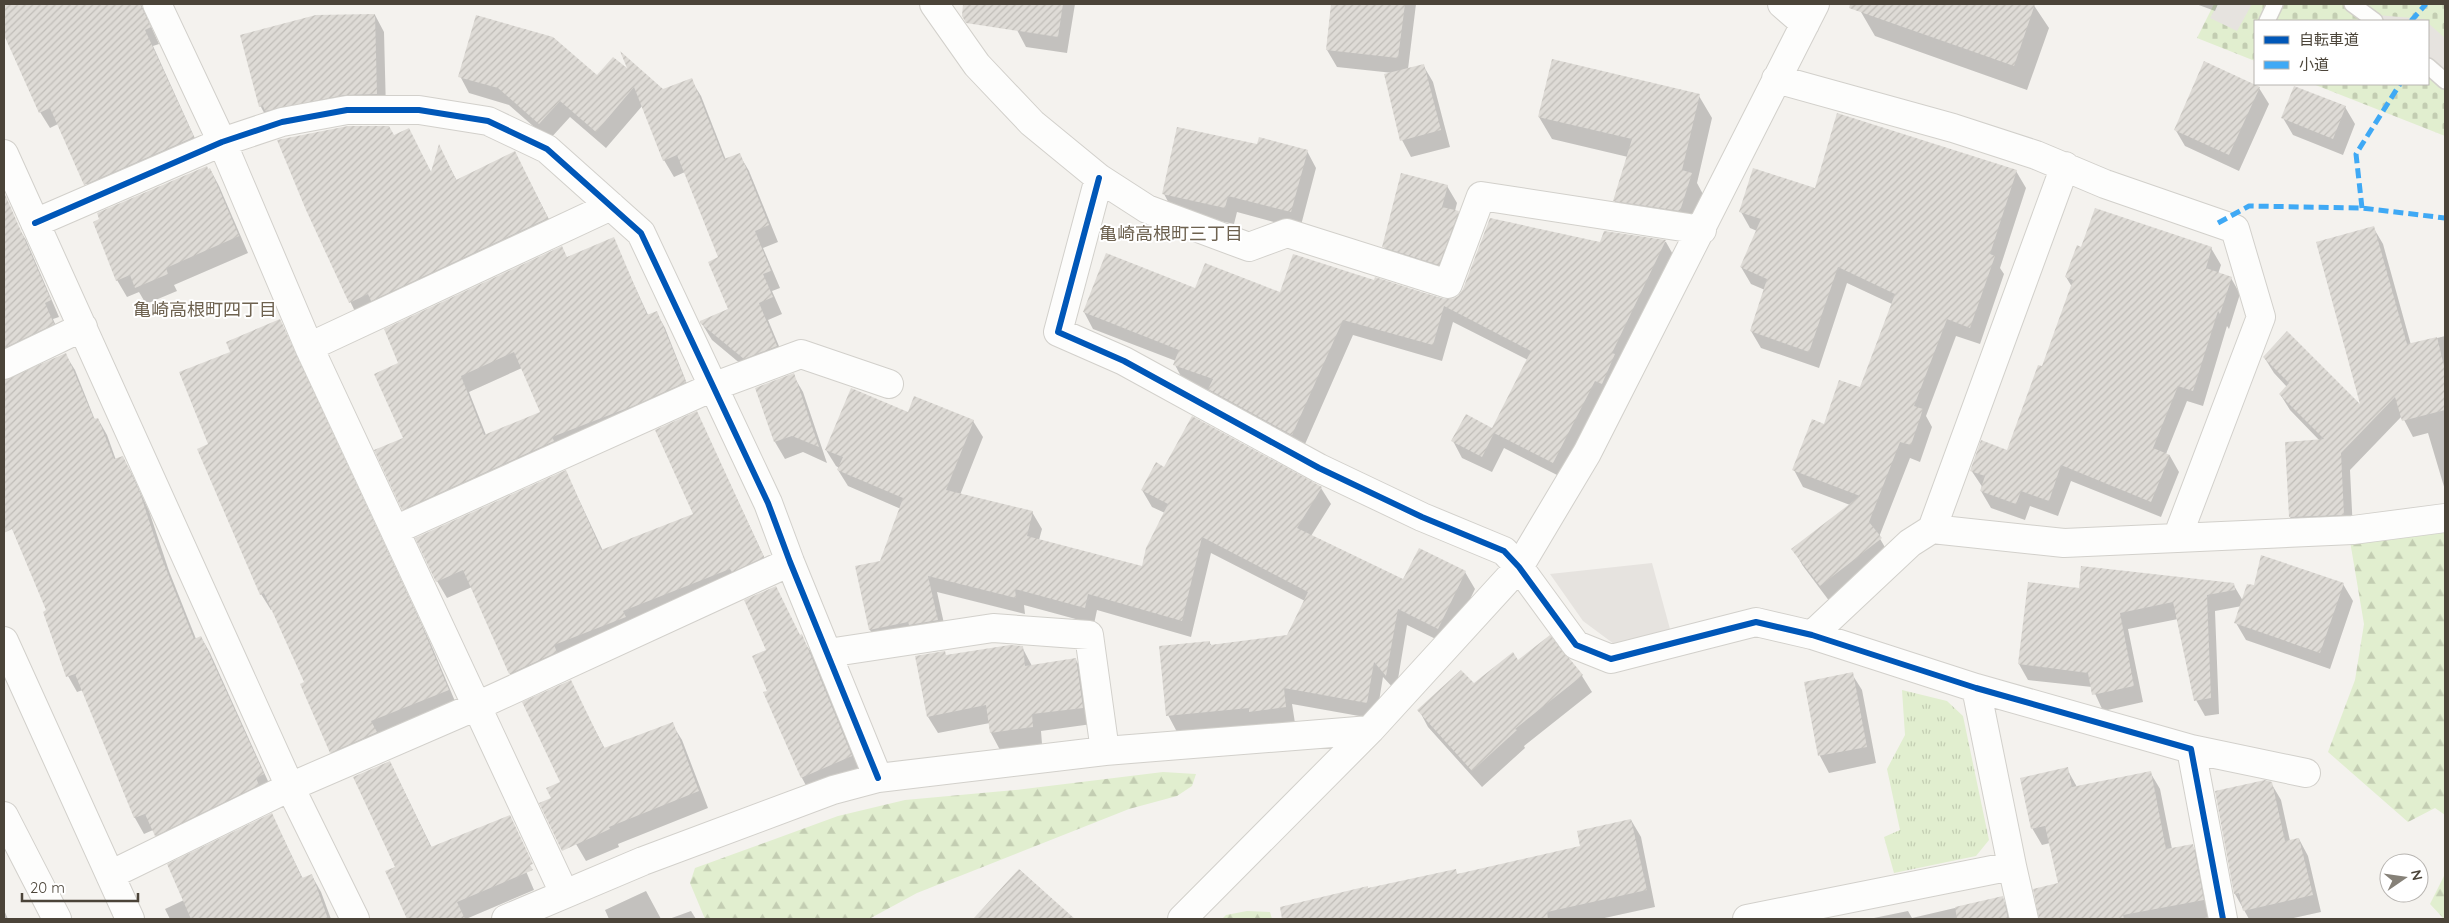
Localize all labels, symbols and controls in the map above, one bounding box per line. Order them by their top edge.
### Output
legend [2254,20,2429,85]
text: 自転車道 [2299,30,2359,49]
text: 小道 [2299,55,2329,74]
district label: 亀崎高根町三丁目 [1099,222,1243,245]
district label: 亀崎高根町四丁目 [133,298,277,321]
north arrow [2379,853,2429,903]
text: N [2407,868,2427,882]
scale bar [22,870,139,902]
text: 20 m [30,878,65,897]

